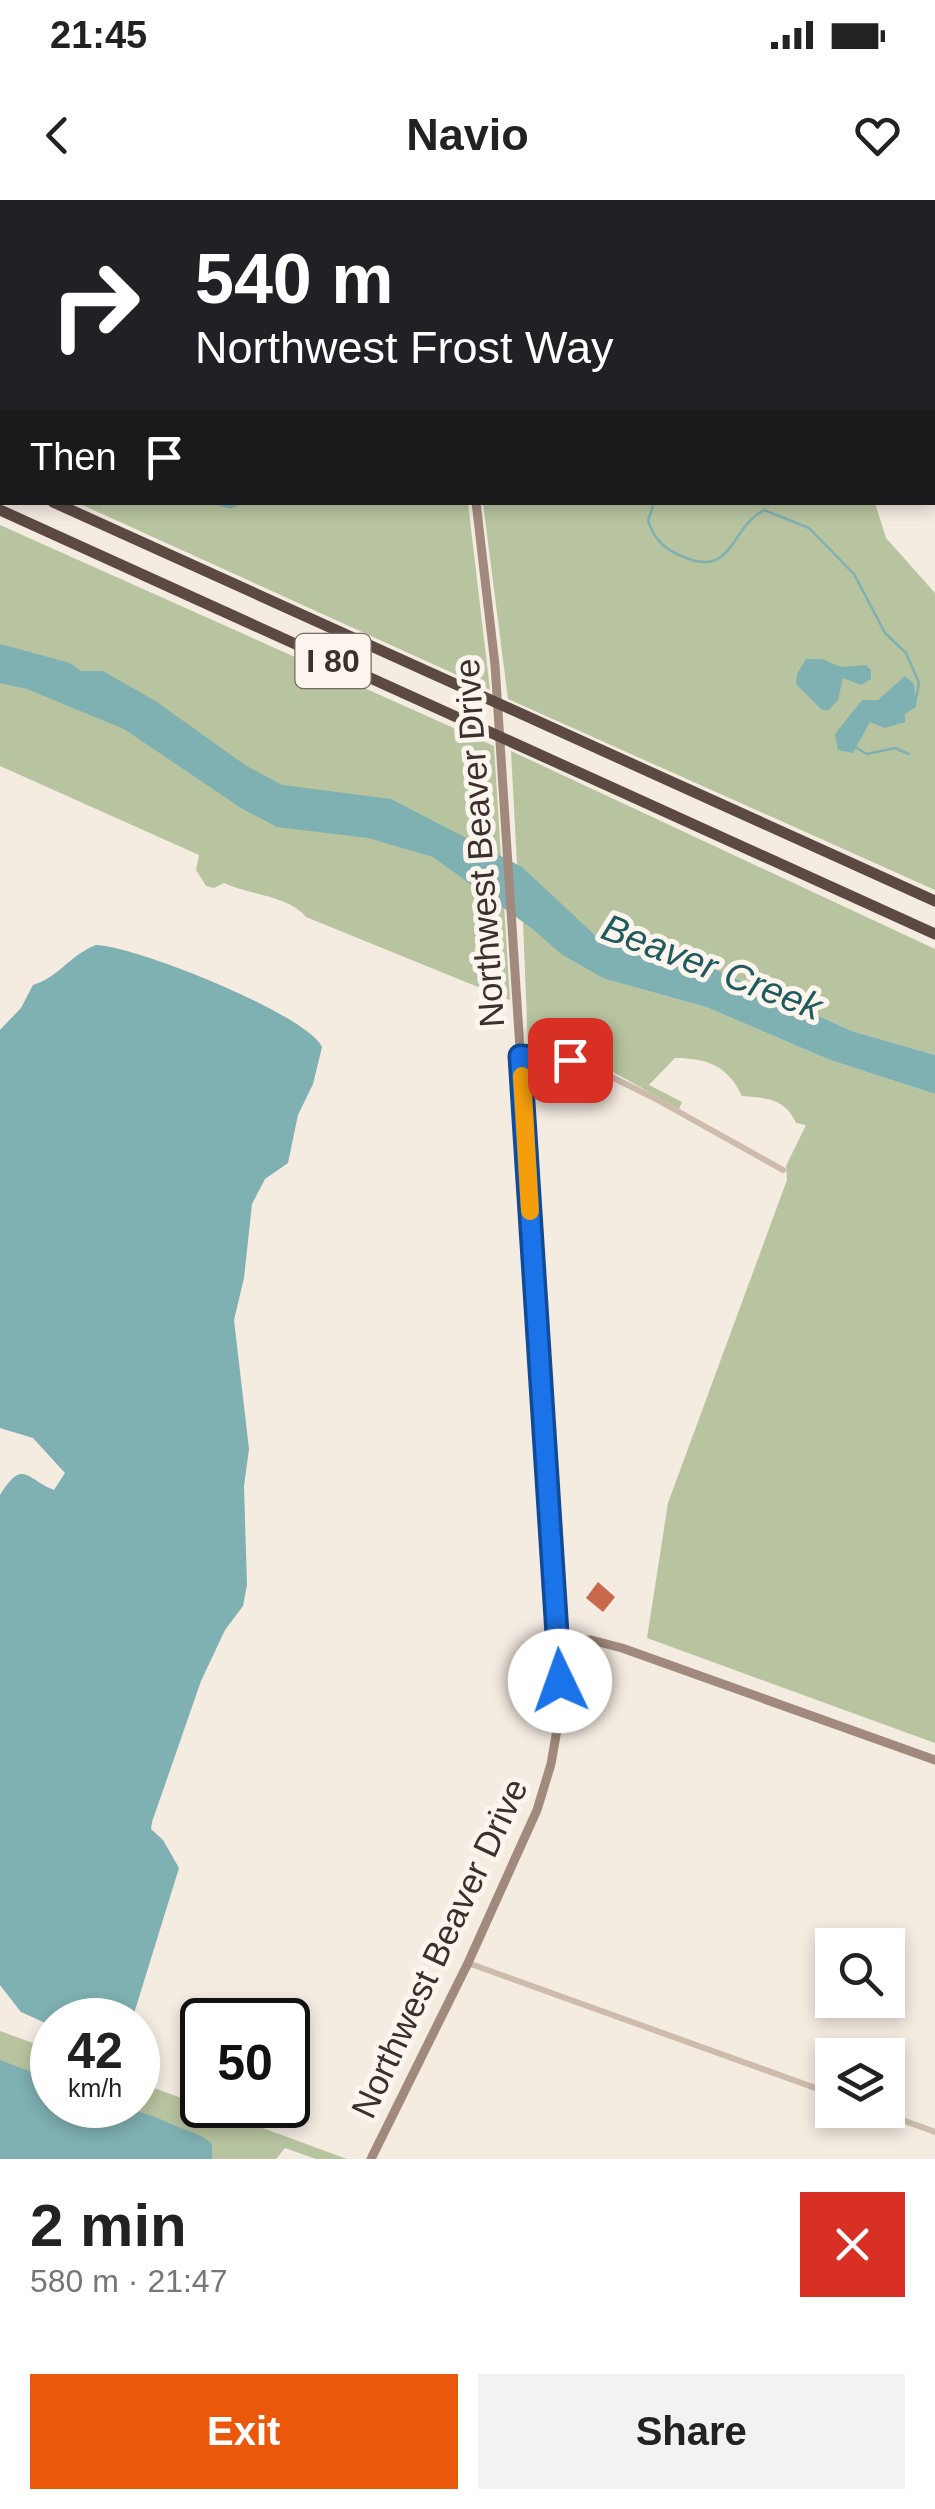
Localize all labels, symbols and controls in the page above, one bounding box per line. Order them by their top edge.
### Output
text: 21:45 [50,14,147,56]
icon: back [30,108,85,163]
icon: heart [850,108,905,163]
text: Navio [406,109,529,160]
icon: right [30,240,160,370]
text: 540 m [195,240,393,318]
text: Northwest Frost Way [195,322,613,373]
icon: arrive [137,430,192,485]
text: Then [30,436,117,478]
road number: I 80 [296,634,370,688]
street label: Northwest Beaver Drive [447,657,511,1029]
water label: Beaver Creek [596,906,830,1029]
pin [528,1018,613,1103]
icon: arrive [543,1033,598,1088]
position arrow [508,1629,612,1733]
street label: Northwest Beaver Drive [343,1772,535,2124]
map controls [815,1928,905,2128]
button: search [815,1928,905,2018]
speed limit sign: 50 [180,1998,310,2128]
text: 42 [67,2023,123,2079]
button: layers [815,2038,905,2128]
text: km/h [68,2074,122,2102]
text: 2 min [30,2192,187,2259]
button: close [800,2192,905,2297]
text: 580 m · 21:47 [30,2263,227,2299]
button: Exit [30,2374,458,2489]
button: Share [478,2374,905,2489]

